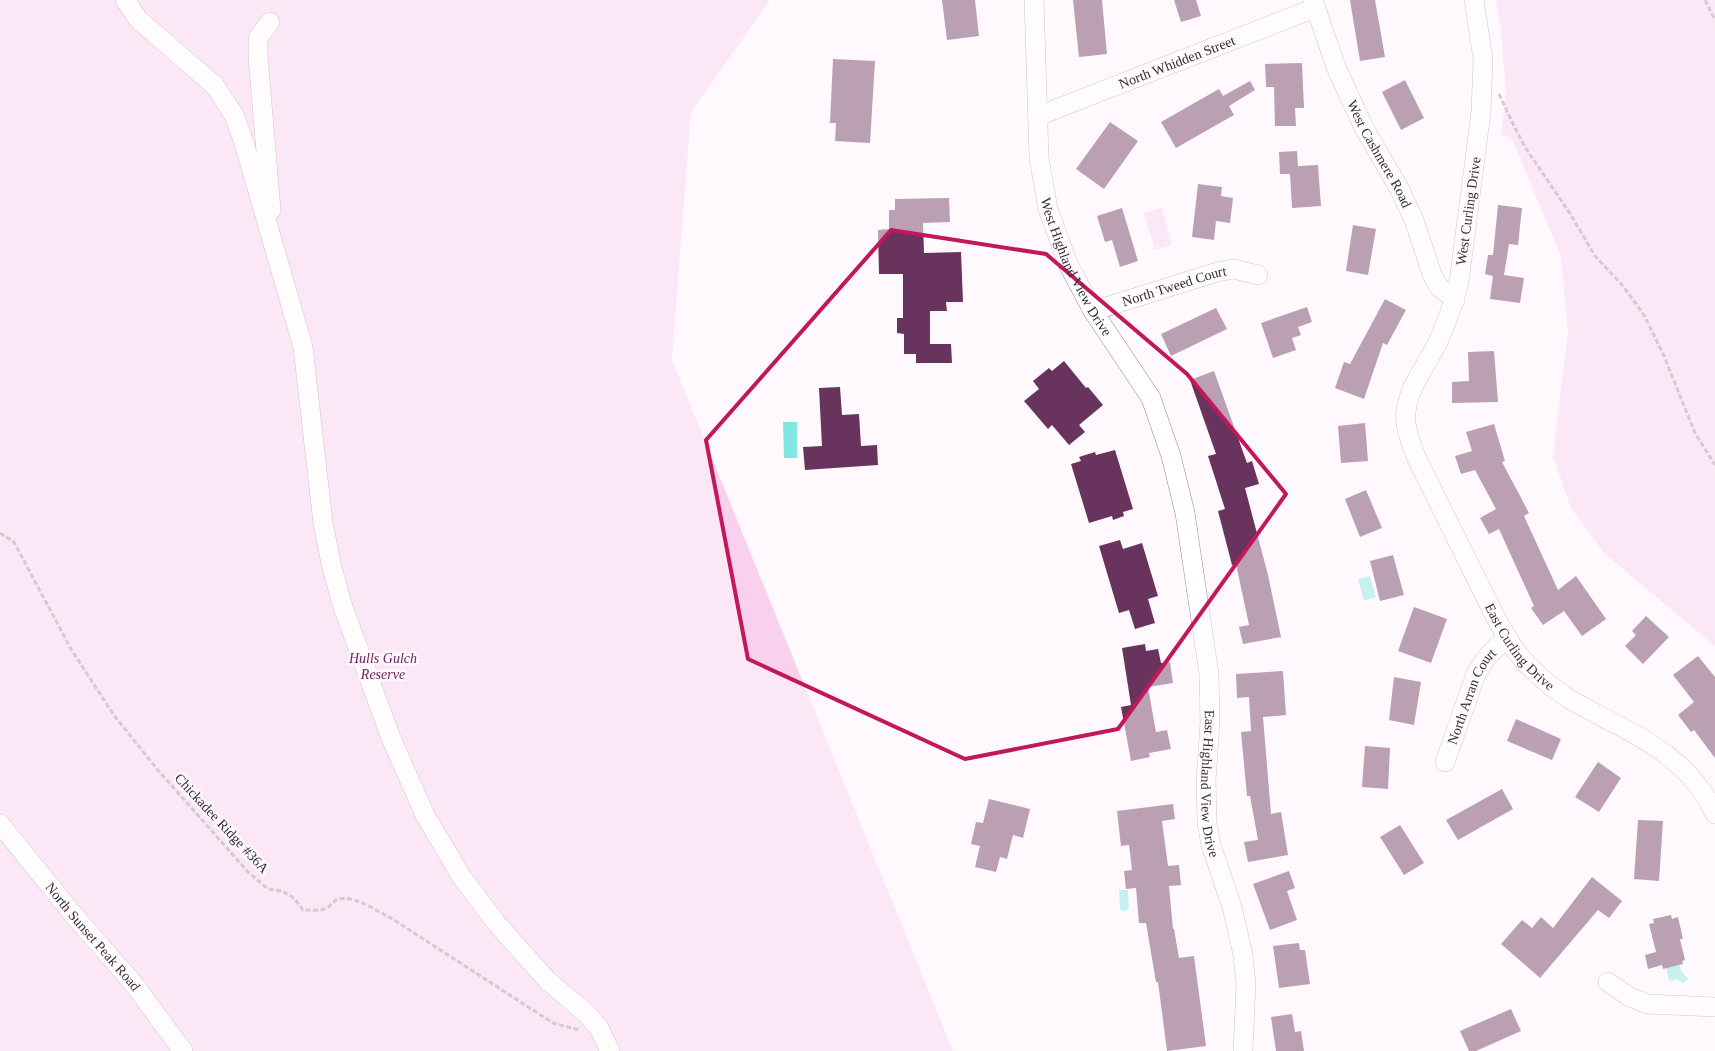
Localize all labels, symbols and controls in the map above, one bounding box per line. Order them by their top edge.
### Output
street label: North Whidden Street [1117,33,1237,92]
street label: West Cashmere Road [1344,98,1414,210]
street label: West Curling Drive [1453,156,1484,266]
street label: West Highland View Drive [1038,196,1114,339]
street label: North Tweed Court [1120,263,1228,309]
street label: East Curling Drive [1482,601,1557,693]
street label: North Arran Court [1445,645,1499,747]
park label: Hulls Gulch Reserve [348,651,417,682]
street label: East Highland View Drive [1198,710,1222,859]
street label: Chickadee Ridge #36A [172,770,272,877]
street label: North Sunset Peak Road [42,880,143,994]

